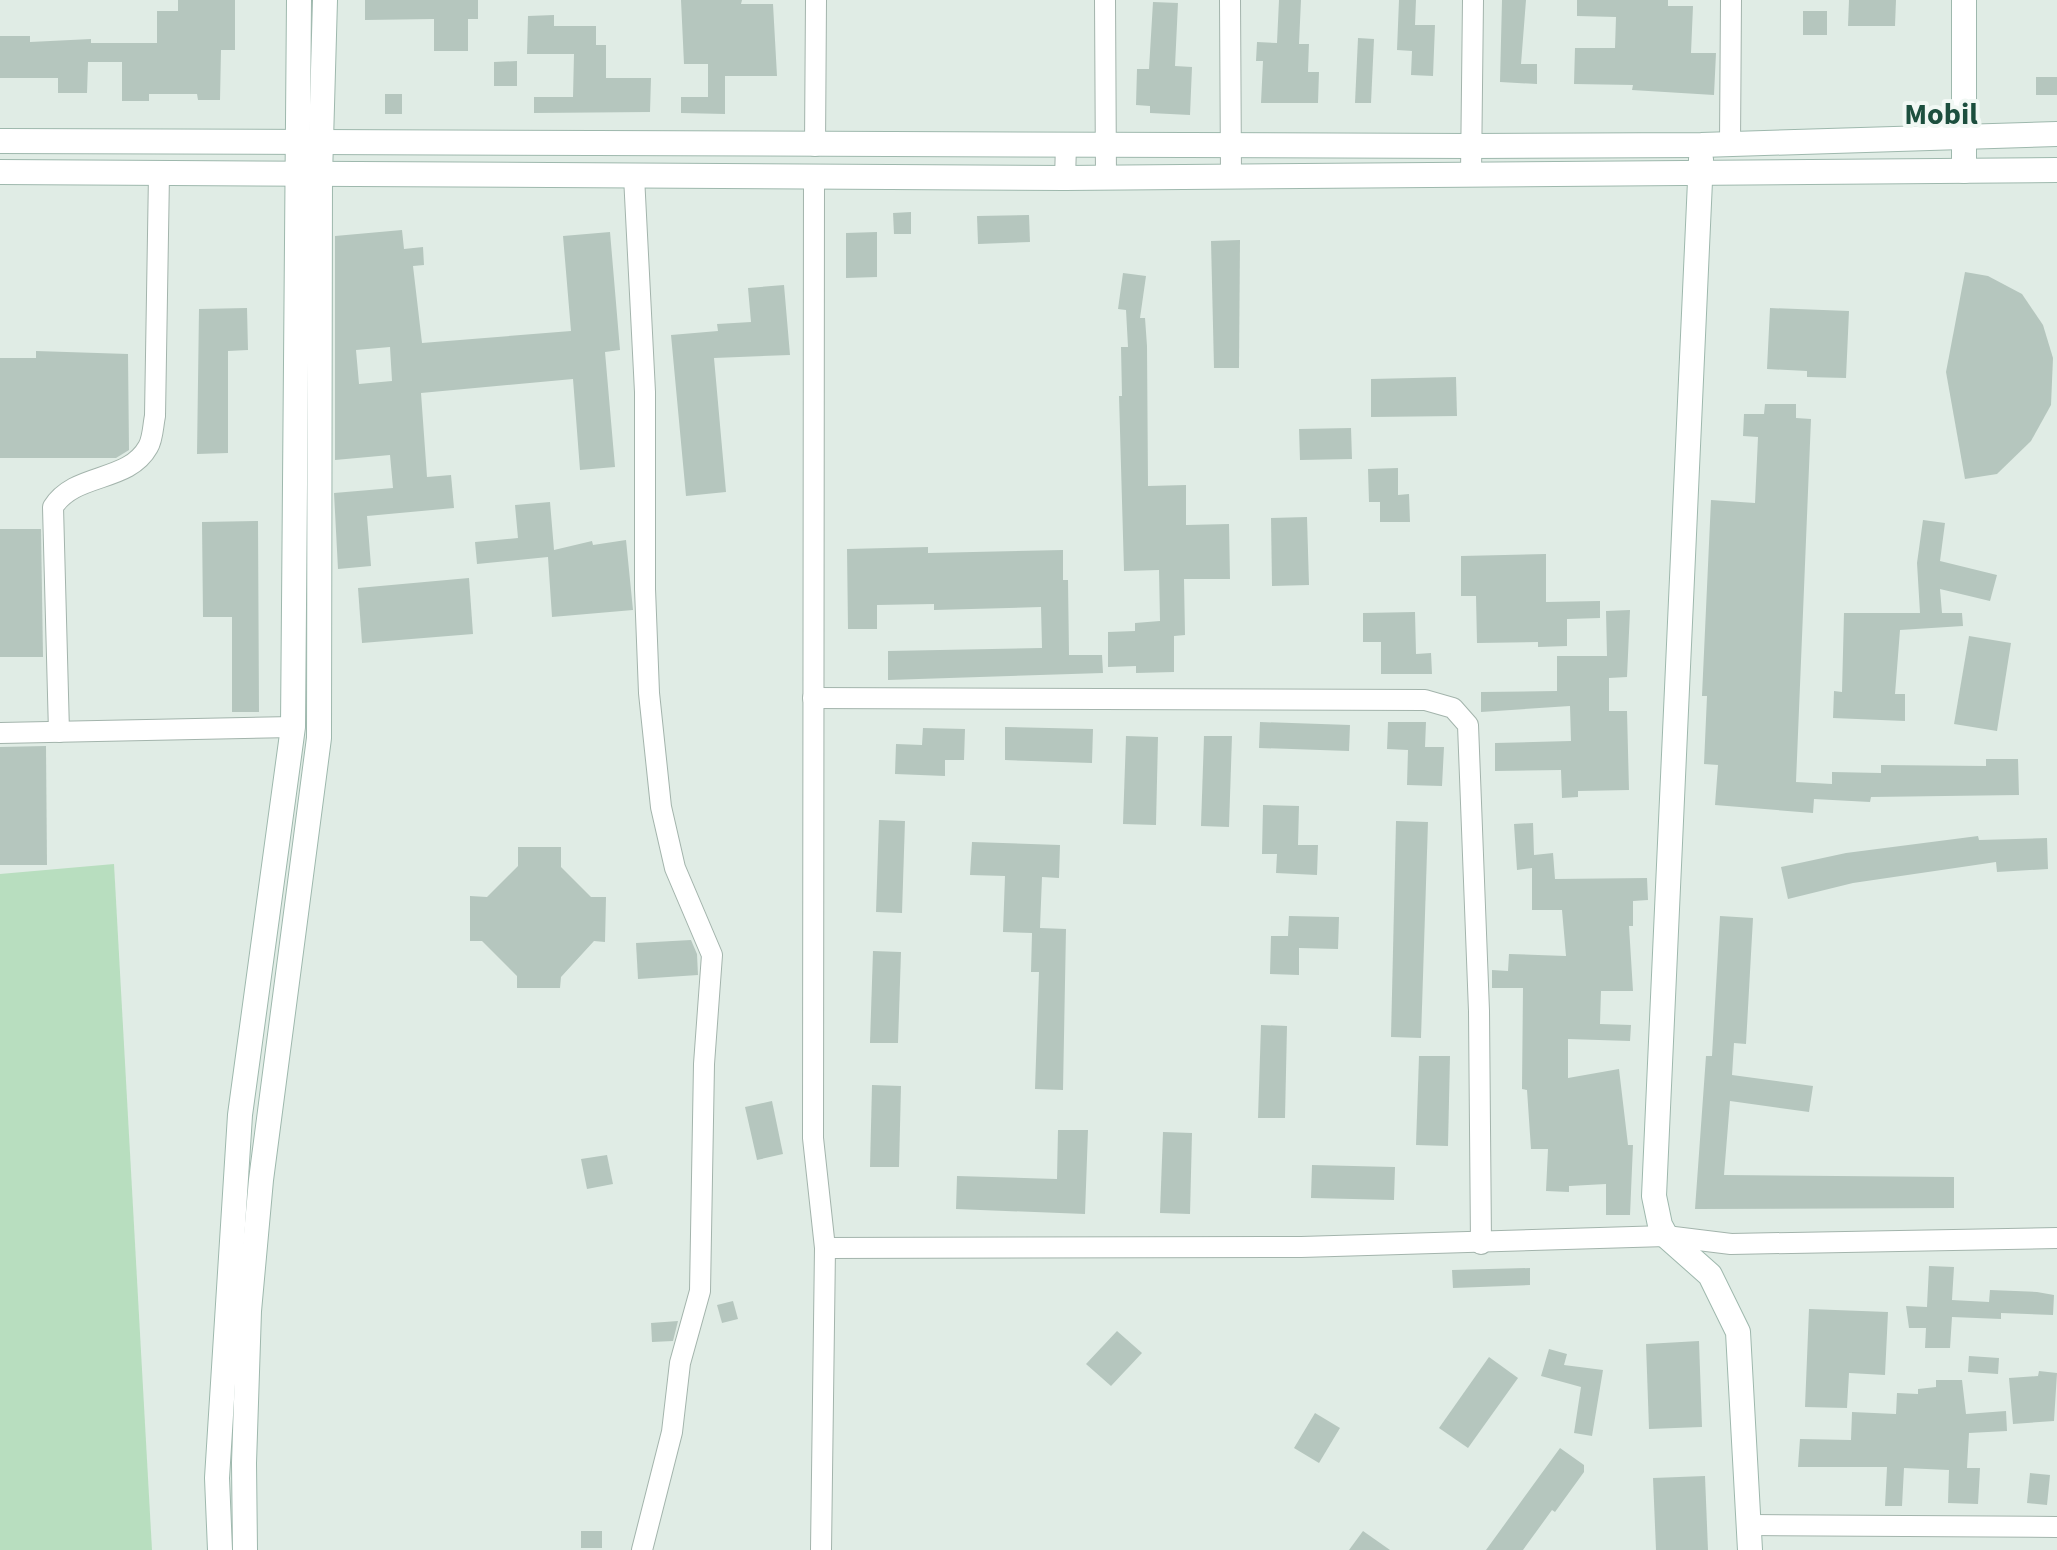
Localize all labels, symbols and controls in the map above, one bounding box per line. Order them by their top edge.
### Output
district label: Mobil [1904,93,1978,136]

